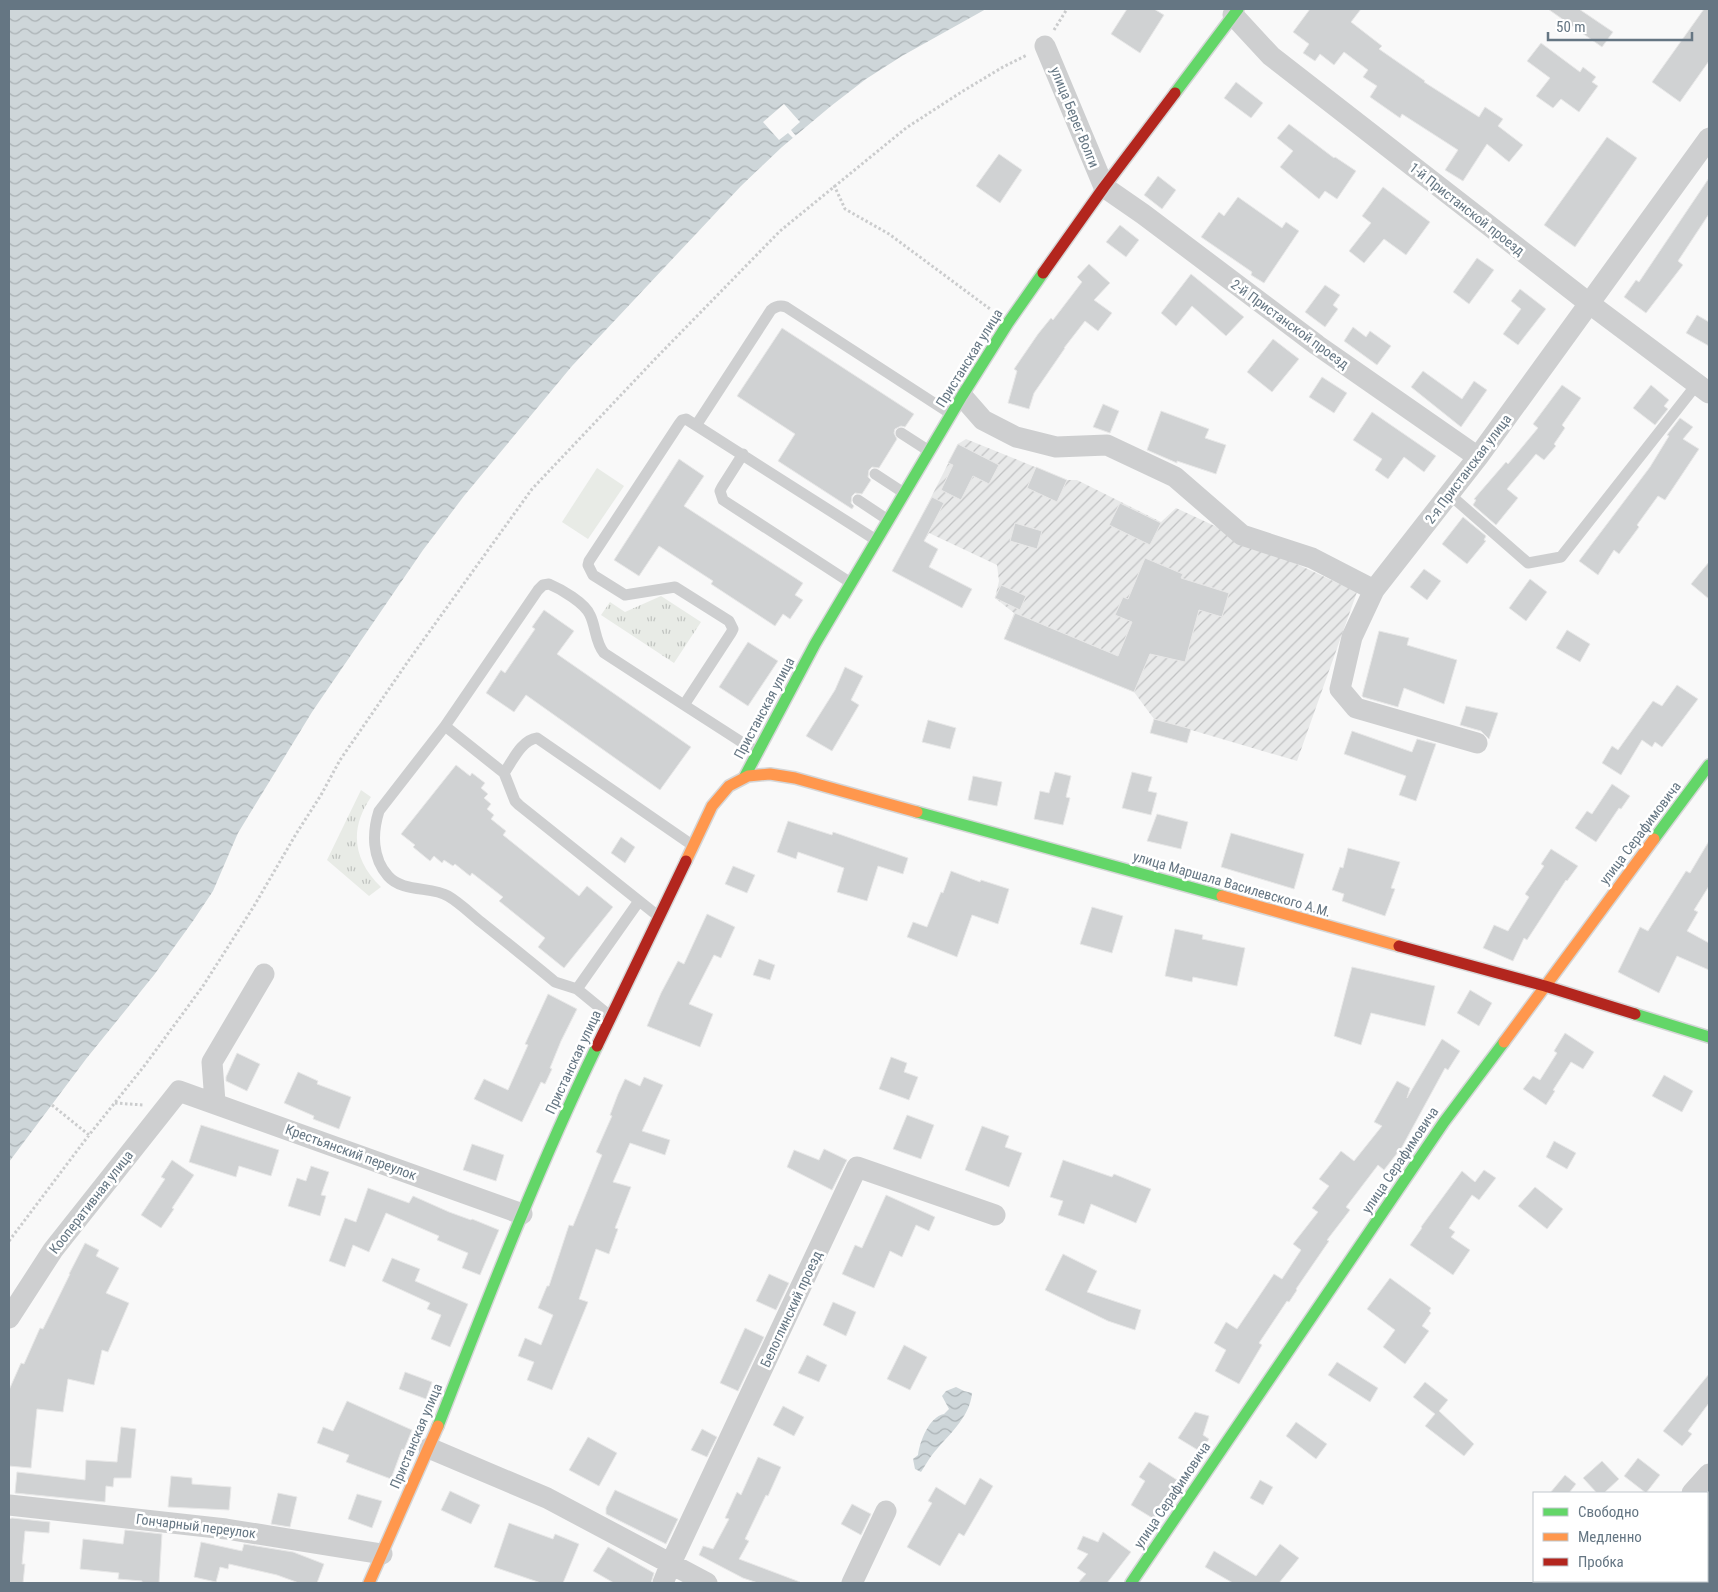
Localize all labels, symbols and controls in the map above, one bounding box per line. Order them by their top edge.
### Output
scale bar [1548,10,1692,42]
text: 50 m [1556,18,1586,36]
street label: улица Берег Волги [1047,64,1103,170]
street label: 1-й Пристанской проезд [1406,159,1528,259]
street label: 2-й Пристанской проезд [1228,276,1352,372]
street label: Пристанская улица [932,306,1006,410]
street label: 2-я Пристанская улица [1422,411,1514,527]
street label: Пристанская улица [731,655,797,761]
street label: улица Серафимовича [1596,778,1684,888]
street label: улица Маршала Василевского А.М. [1131,848,1333,920]
street label: Пристанская улица [542,1008,604,1116]
street label: улица Серафимовича [1358,1104,1442,1216]
street label: Крестьянский переулок [283,1121,419,1183]
street label: Кооперативная улица [46,1147,136,1257]
street label: Белоглинский проезд [757,1248,825,1370]
street label: Пристанская улица [387,1381,445,1491]
street label: улица Серафимовича [1130,1439,1214,1551]
legend [1533,1492,1708,1582]
text: Свободно [1578,1503,1639,1521]
street label: Гончарный переулок [135,1511,257,1541]
text: Медленно [1578,1528,1642,1546]
text: Пробка [1578,1553,1624,1571]

